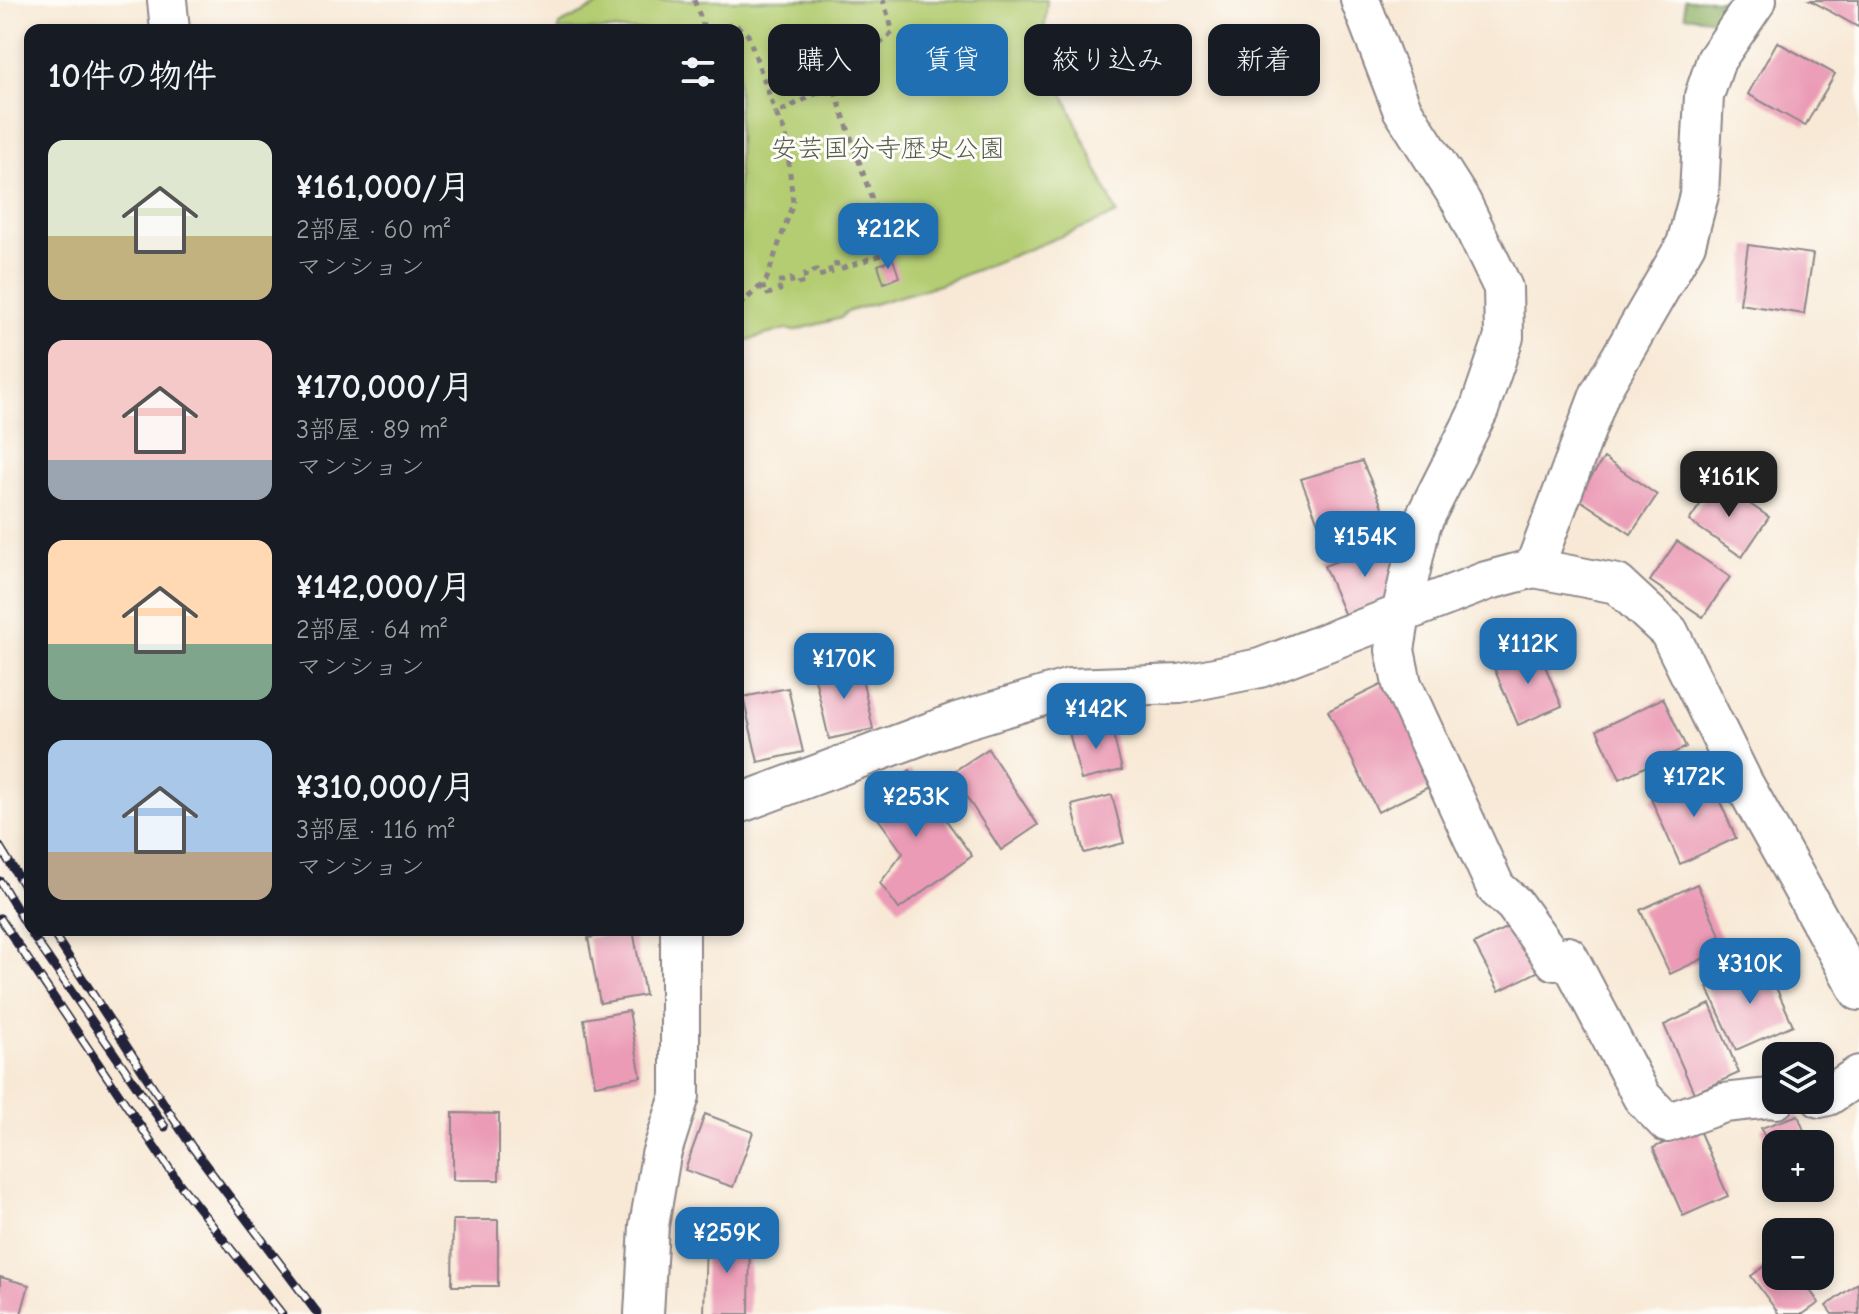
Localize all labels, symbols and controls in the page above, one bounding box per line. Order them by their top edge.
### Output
chip: 購入 [768,24,880,96]
chip: 賃貸 [896,24,1008,96]
chip: 絞り込み [1024,24,1192,96]
chip: 新着 [1208,24,1320,96]
icon: filters [676,50,720,94]
text: 10件の物件 [48,56,217,96]
park label: 安芸国分寺歴史公園 [771,134,1005,164]
text: ¥161,000/月 [296,167,471,207]
icon: home [112,172,208,268]
pin: ¥212K [832,203,944,271]
text: ¥212K [856,214,920,244]
text: 2部屋 · 60 m² [296,215,450,245]
text: マンション [296,252,425,282]
text: ¥170,000/月 [296,367,475,407]
icon: home [112,372,208,468]
text: 3部屋 · 89 m² [296,415,447,445]
pin: ¥161K [1673,451,1785,519]
text: マンション [296,452,425,482]
text: ¥161K [1698,462,1760,492]
pin: ¥154K [1309,511,1421,579]
text: ¥154K [1333,522,1397,552]
text: ¥142,000/月 [296,567,472,607]
icon: home [112,572,208,668]
text: 2部屋 · 64 m² [296,615,447,645]
pin: ¥112K [1472,618,1584,686]
text: ¥112K [1498,629,1558,659]
pin: ¥170K [788,633,900,701]
text: ¥170K [812,644,876,674]
text: マンション [296,652,425,682]
pin: ¥142K [1040,683,1152,751]
text: ¥142K [1065,694,1127,724]
pin: ¥172K [1638,751,1750,819]
text: ¥172K [1663,762,1725,792]
text: ¥310,000/月 [296,767,476,807]
pin: ¥253K [860,771,972,839]
icon: home [112,772,208,868]
text: ¥253K [882,782,950,812]
text: 3部屋 · 116 m² [296,815,454,845]
text: マンション [296,852,425,882]
pin: ¥310K [1694,938,1806,1006]
text: ¥310K [1717,949,1783,979]
map controls [1762,1042,1834,1290]
button: layers [1762,1042,1834,1114]
button: + [1762,1130,1834,1202]
pin: ¥259K [671,1207,783,1275]
text: ¥259K [693,1218,761,1248]
button: − [1762,1218,1834,1290]

